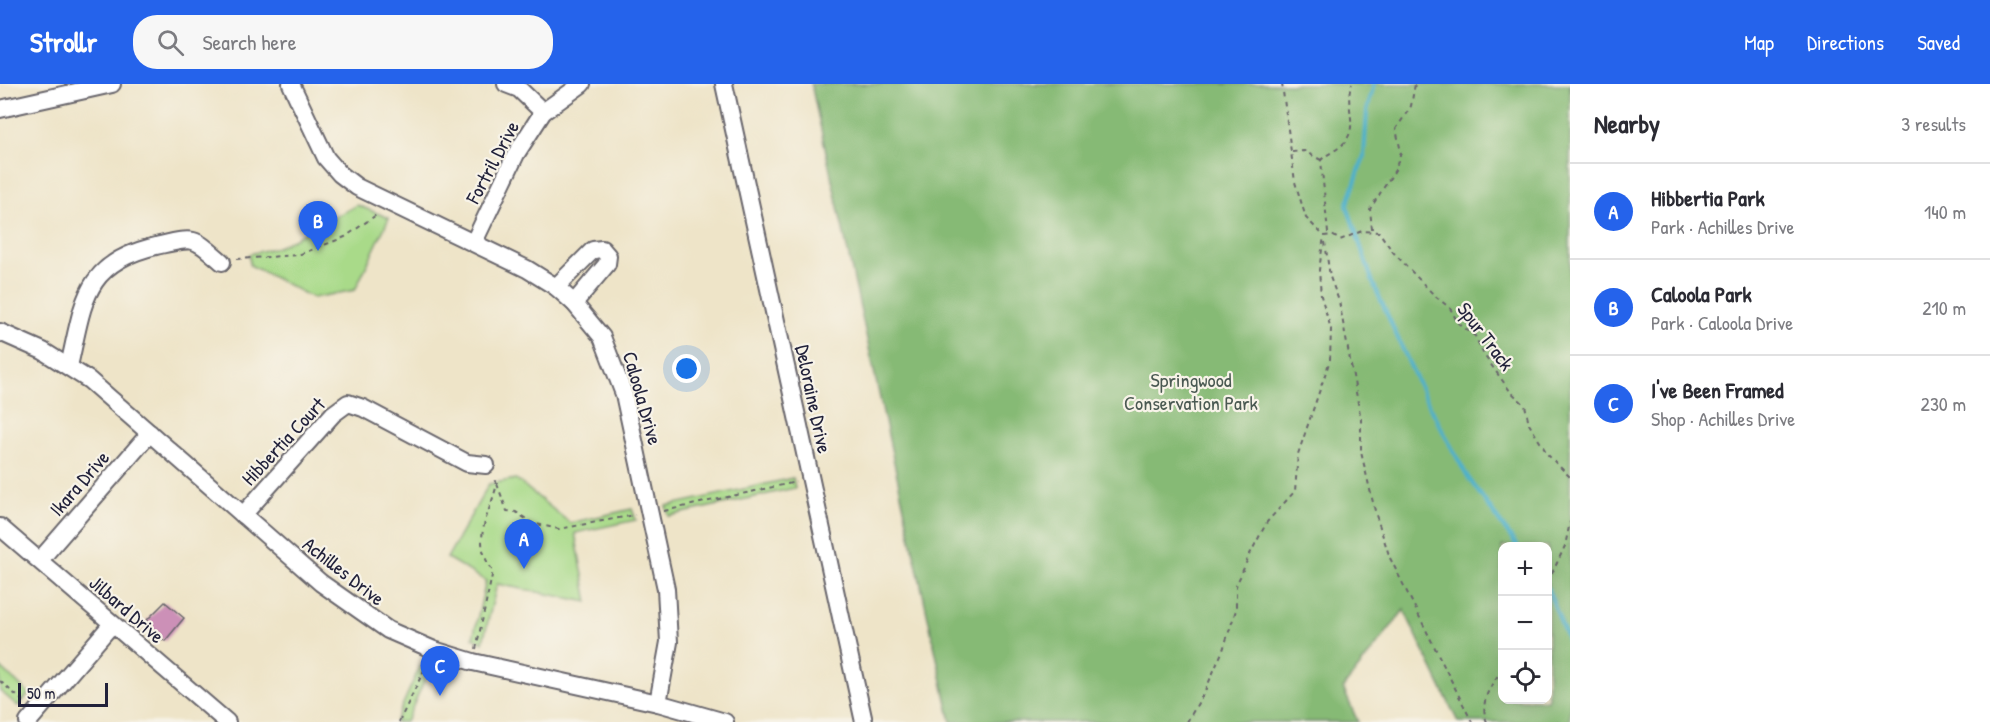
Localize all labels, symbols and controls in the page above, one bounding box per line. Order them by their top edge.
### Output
search box [133,15,553,69]
text: Strollr [30,23,97,61]
icon: search [154,26,187,59]
text: Search here [202,27,296,57]
text: Map [1744,28,1774,57]
text: Directions [1807,28,1884,57]
text: Saved [1917,28,1960,57]
text: Nearby [1594,106,1660,141]
text: 3 results [1901,110,1966,137]
street label: Fortril Drive [459,116,525,209]
text: Hibbertia Park [1651,183,1765,213]
text: A [1609,198,1618,225]
text: 140 m [1924,198,1966,225]
pin: B [298,202,338,251]
text: Park · Achilles Drive [1651,213,1795,240]
text: Caloola Park [1651,279,1752,309]
text: B [1608,294,1619,321]
text: 210 m [1922,294,1966,321]
street label: Spur Track [1451,296,1521,376]
text: Park · Caloola Drive [1651,309,1793,336]
street label: Deloraine Drive [789,342,839,456]
street label: Caloola Drive [617,348,669,448]
your location [672,354,701,383]
park label: Springwood Conservation Park [1124,366,1258,416]
text: I've Been Framed [1651,375,1784,405]
street label: Hibbertia Court [235,390,332,491]
text: C [1608,390,1619,417]
text: 230 m [1921,390,1966,417]
text: Shop · Achilles Drive [1651,405,1795,432]
street label: Ikara Drive [43,444,115,522]
pin: A [504,520,544,569]
street label: Achilles Drive [298,531,391,611]
map controls [1498,542,1552,704]
button: + [1498,542,1552,596]
street label: Jilbard Drive [84,569,170,649]
button: − [1498,596,1552,650]
pin: C [420,646,460,696]
button: locate [1498,650,1552,704]
scale bar [18,680,108,708]
text: 50 m [27,682,56,704]

